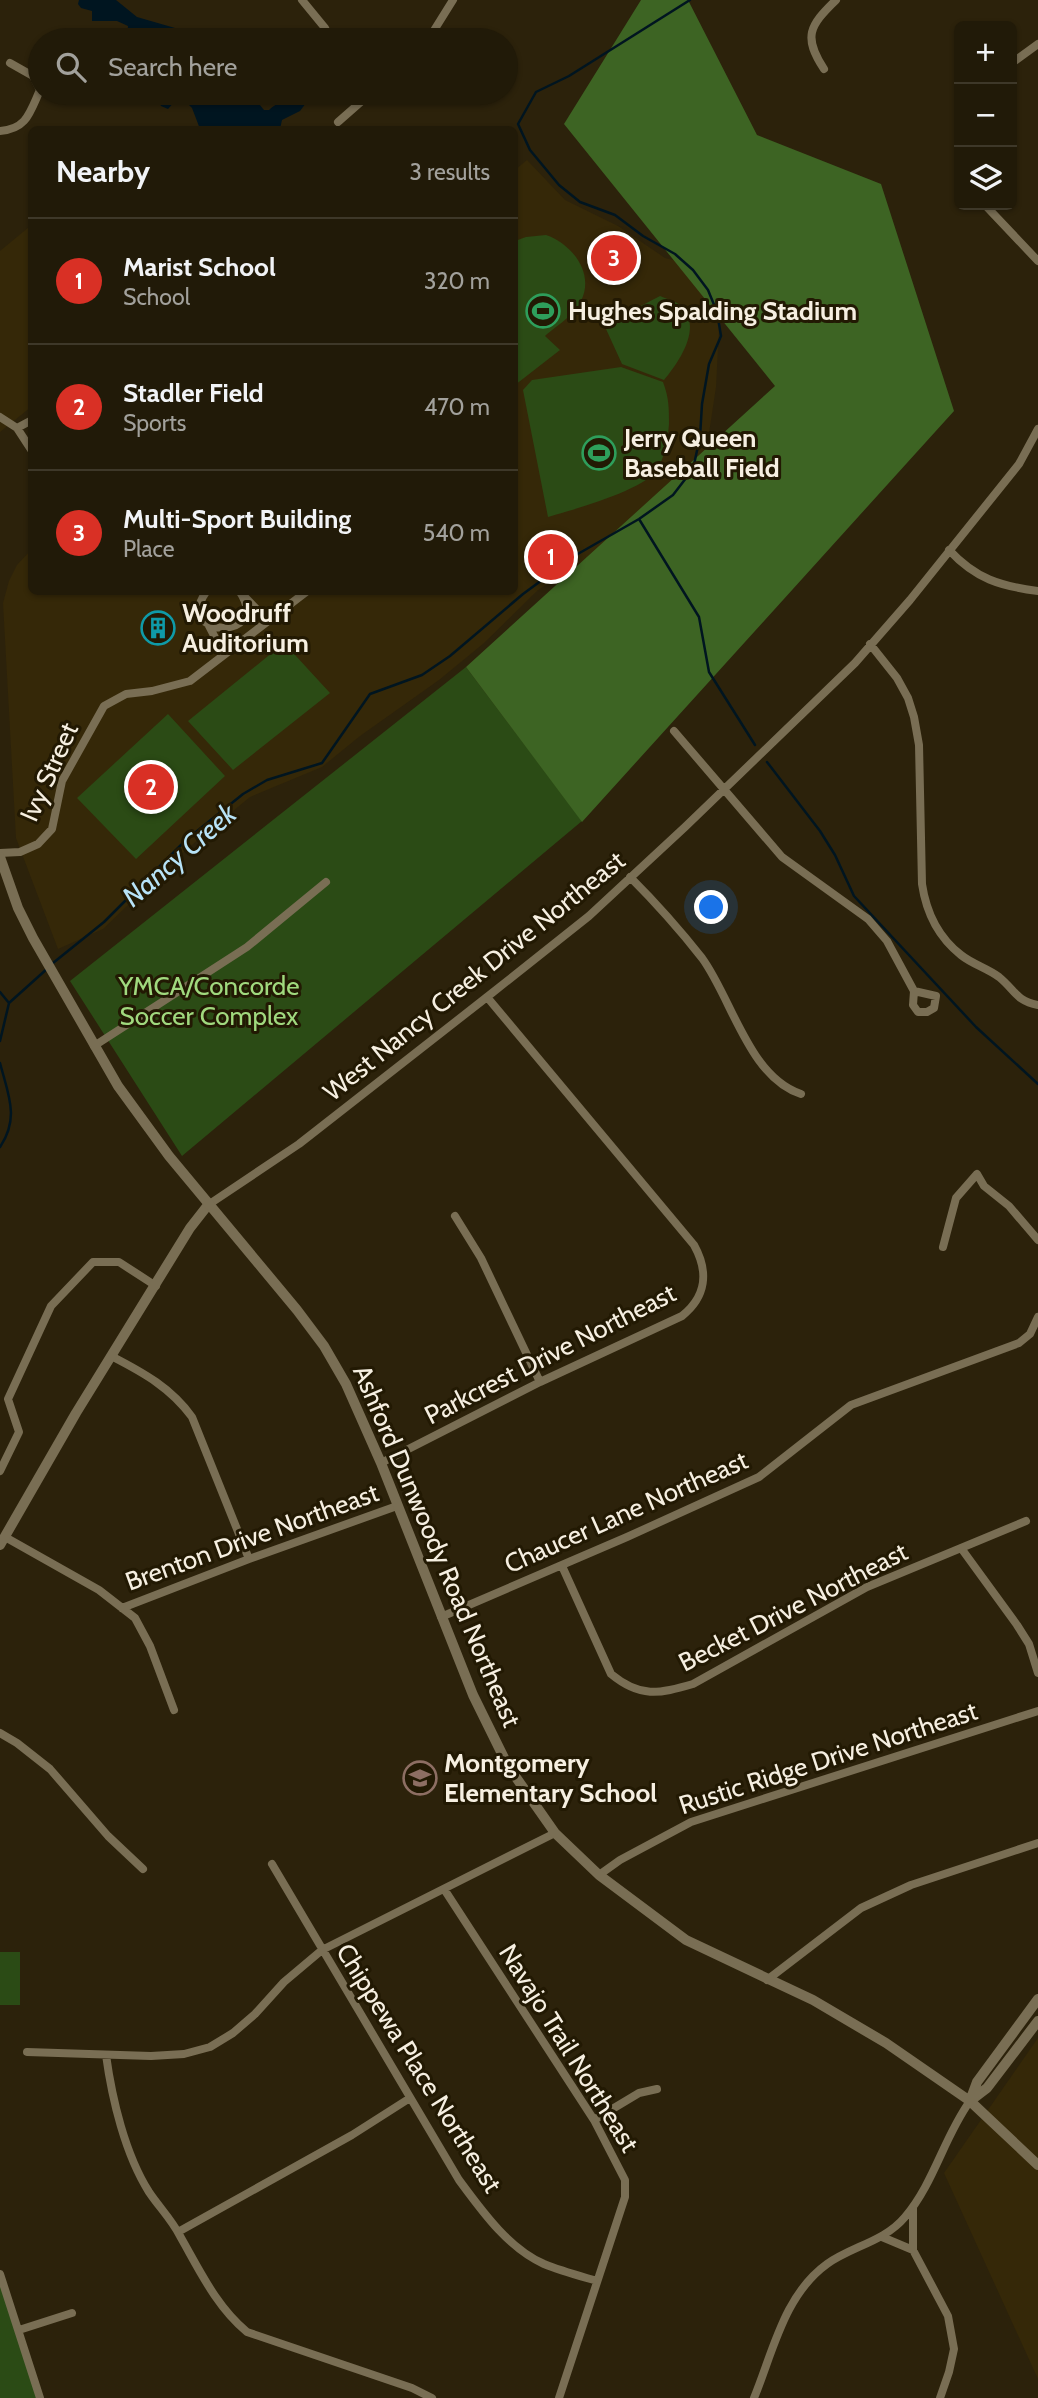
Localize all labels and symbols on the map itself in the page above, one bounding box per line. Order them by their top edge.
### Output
pin: 3 [591,232,637,284]
sports icon: Hughes Spalding Stadium [524,292,562,330]
place label: Hughes Spalding Stadium [568,295,857,327]
place label: Jerry Queen Baseball Field [623,422,780,484]
sports icon: Jerry Queen Baseball Field [580,434,618,472]
pin: 1 [528,531,574,583]
place label: Woodruff Auditorium [182,597,309,659]
building icon: Woodruff Auditorium [139,609,177,647]
street label: Ivy Street [13,717,85,826]
pin: 2 [128,761,174,813]
water label: Nancy Creek [115,796,244,914]
street label: West Nancy Creek Drive Northeast [317,844,631,1108]
your location [694,890,728,924]
park label: YMCA/Concorde Soccer Complex [117,970,300,1032]
street label: Parkcrest Drive Northeast [419,1277,681,1431]
street label: Ashford Dunwoody Road Northeast [346,1360,528,1732]
street label: Chaucer Lane Northeast [499,1444,753,1580]
street label: Brenton Drive Northeast [121,1476,383,1598]
street label: Becket Drive Northeast [673,1535,913,1679]
street label: Rustic Ridge Drive Northeast [675,1694,982,1821]
place label: Montgomery Elementary School [444,1747,657,1809]
school or university icon: Montgomery Elementary School [401,1759,439,1797]
street label: Chippewa Place Northeast [329,1938,509,2199]
street label: Navajo Trail Northeast [492,1938,646,2158]

